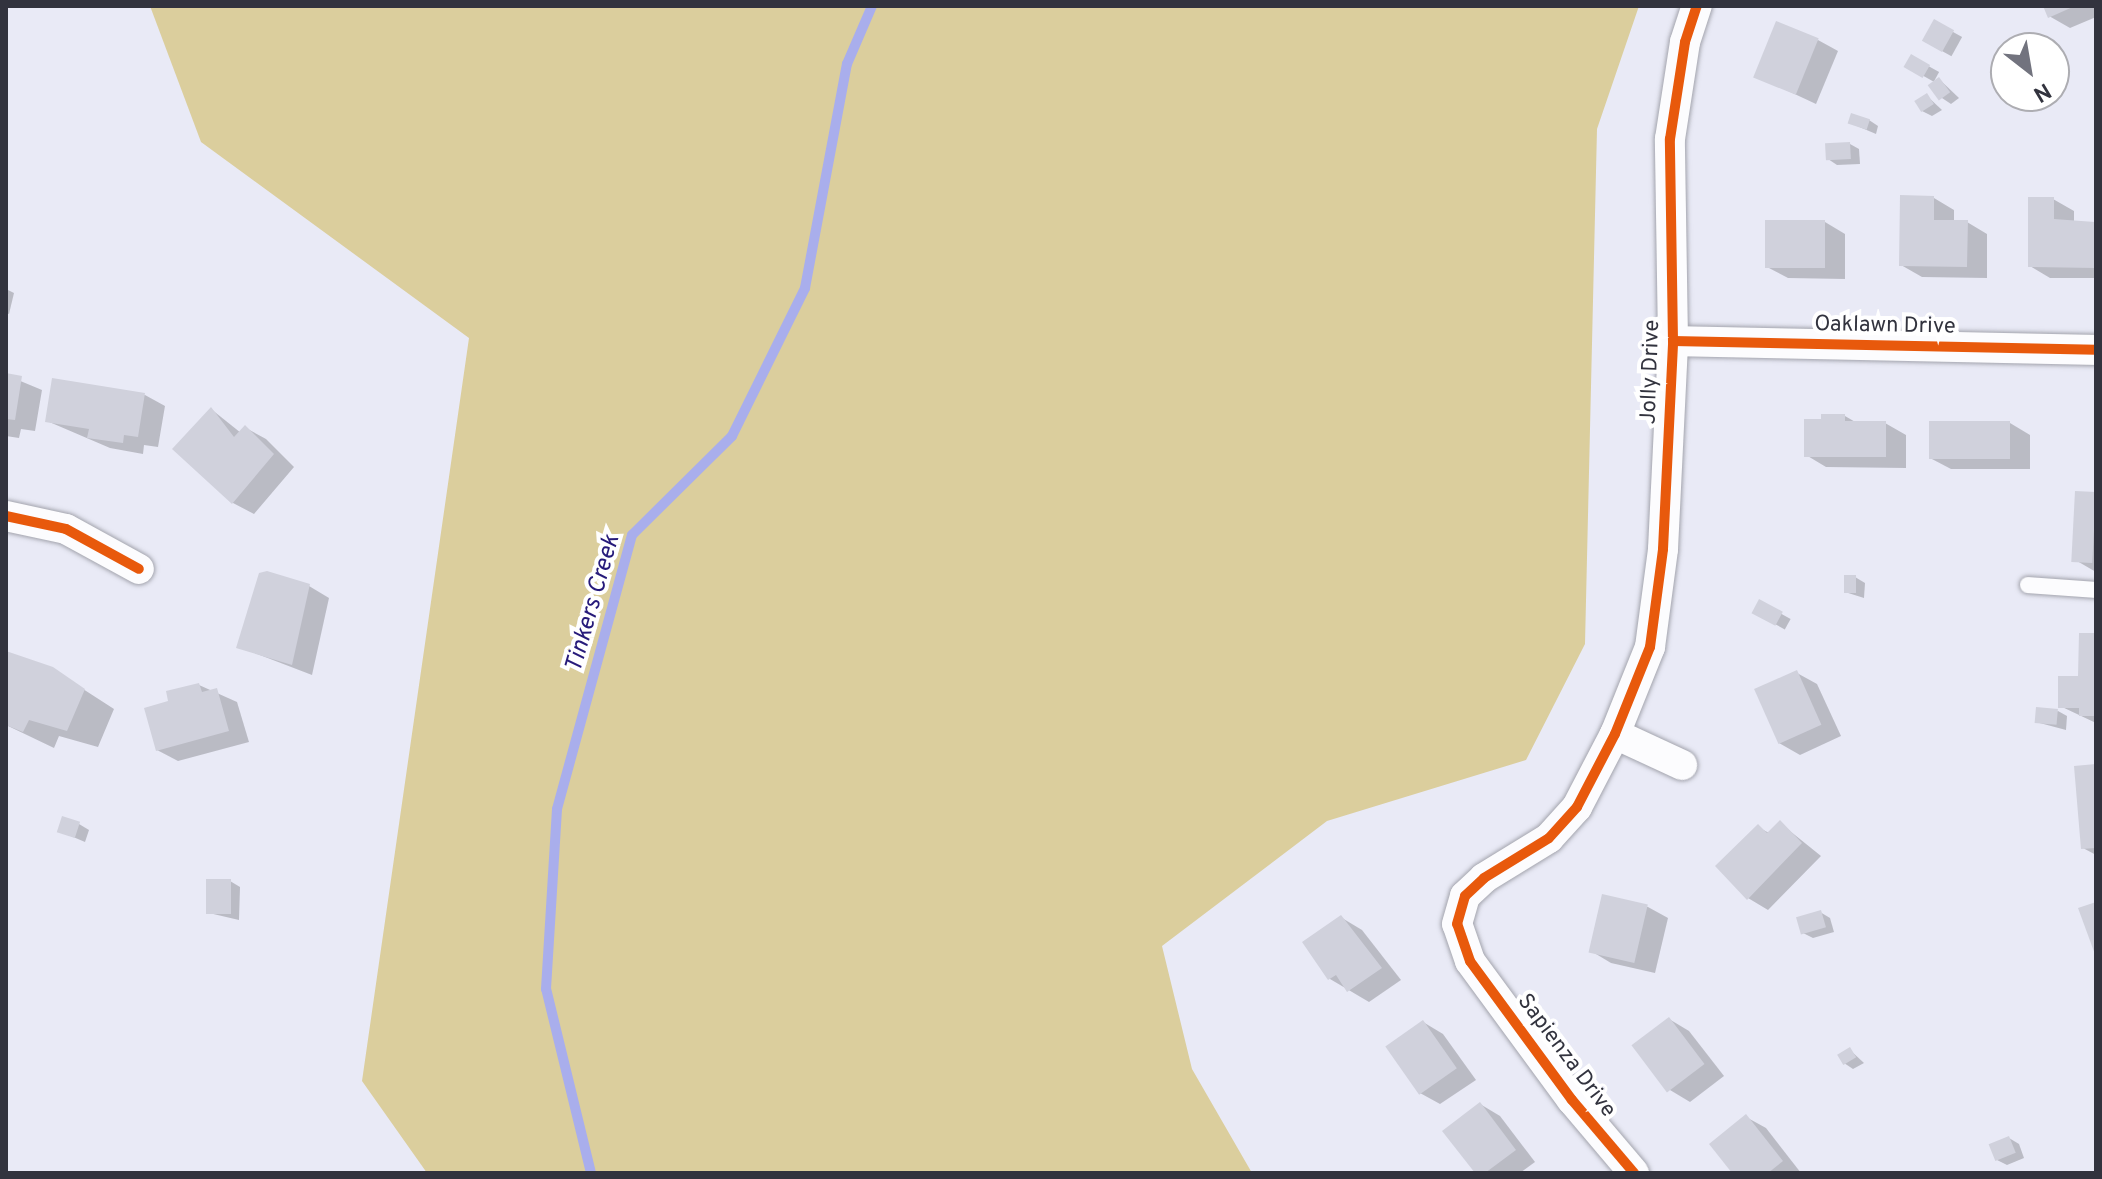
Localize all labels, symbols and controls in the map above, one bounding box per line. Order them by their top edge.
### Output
north arrow [1990,32,2070,112]
text: N [2028,76,2055,107]
street label: Oaklawn Drive [1814,312,1956,340]
street label: Jolly Drive [1636,319,1666,425]
water label: Tinkers Creek [561,532,627,676]
street label: Sapienza Drive [1511,989,1621,1123]

